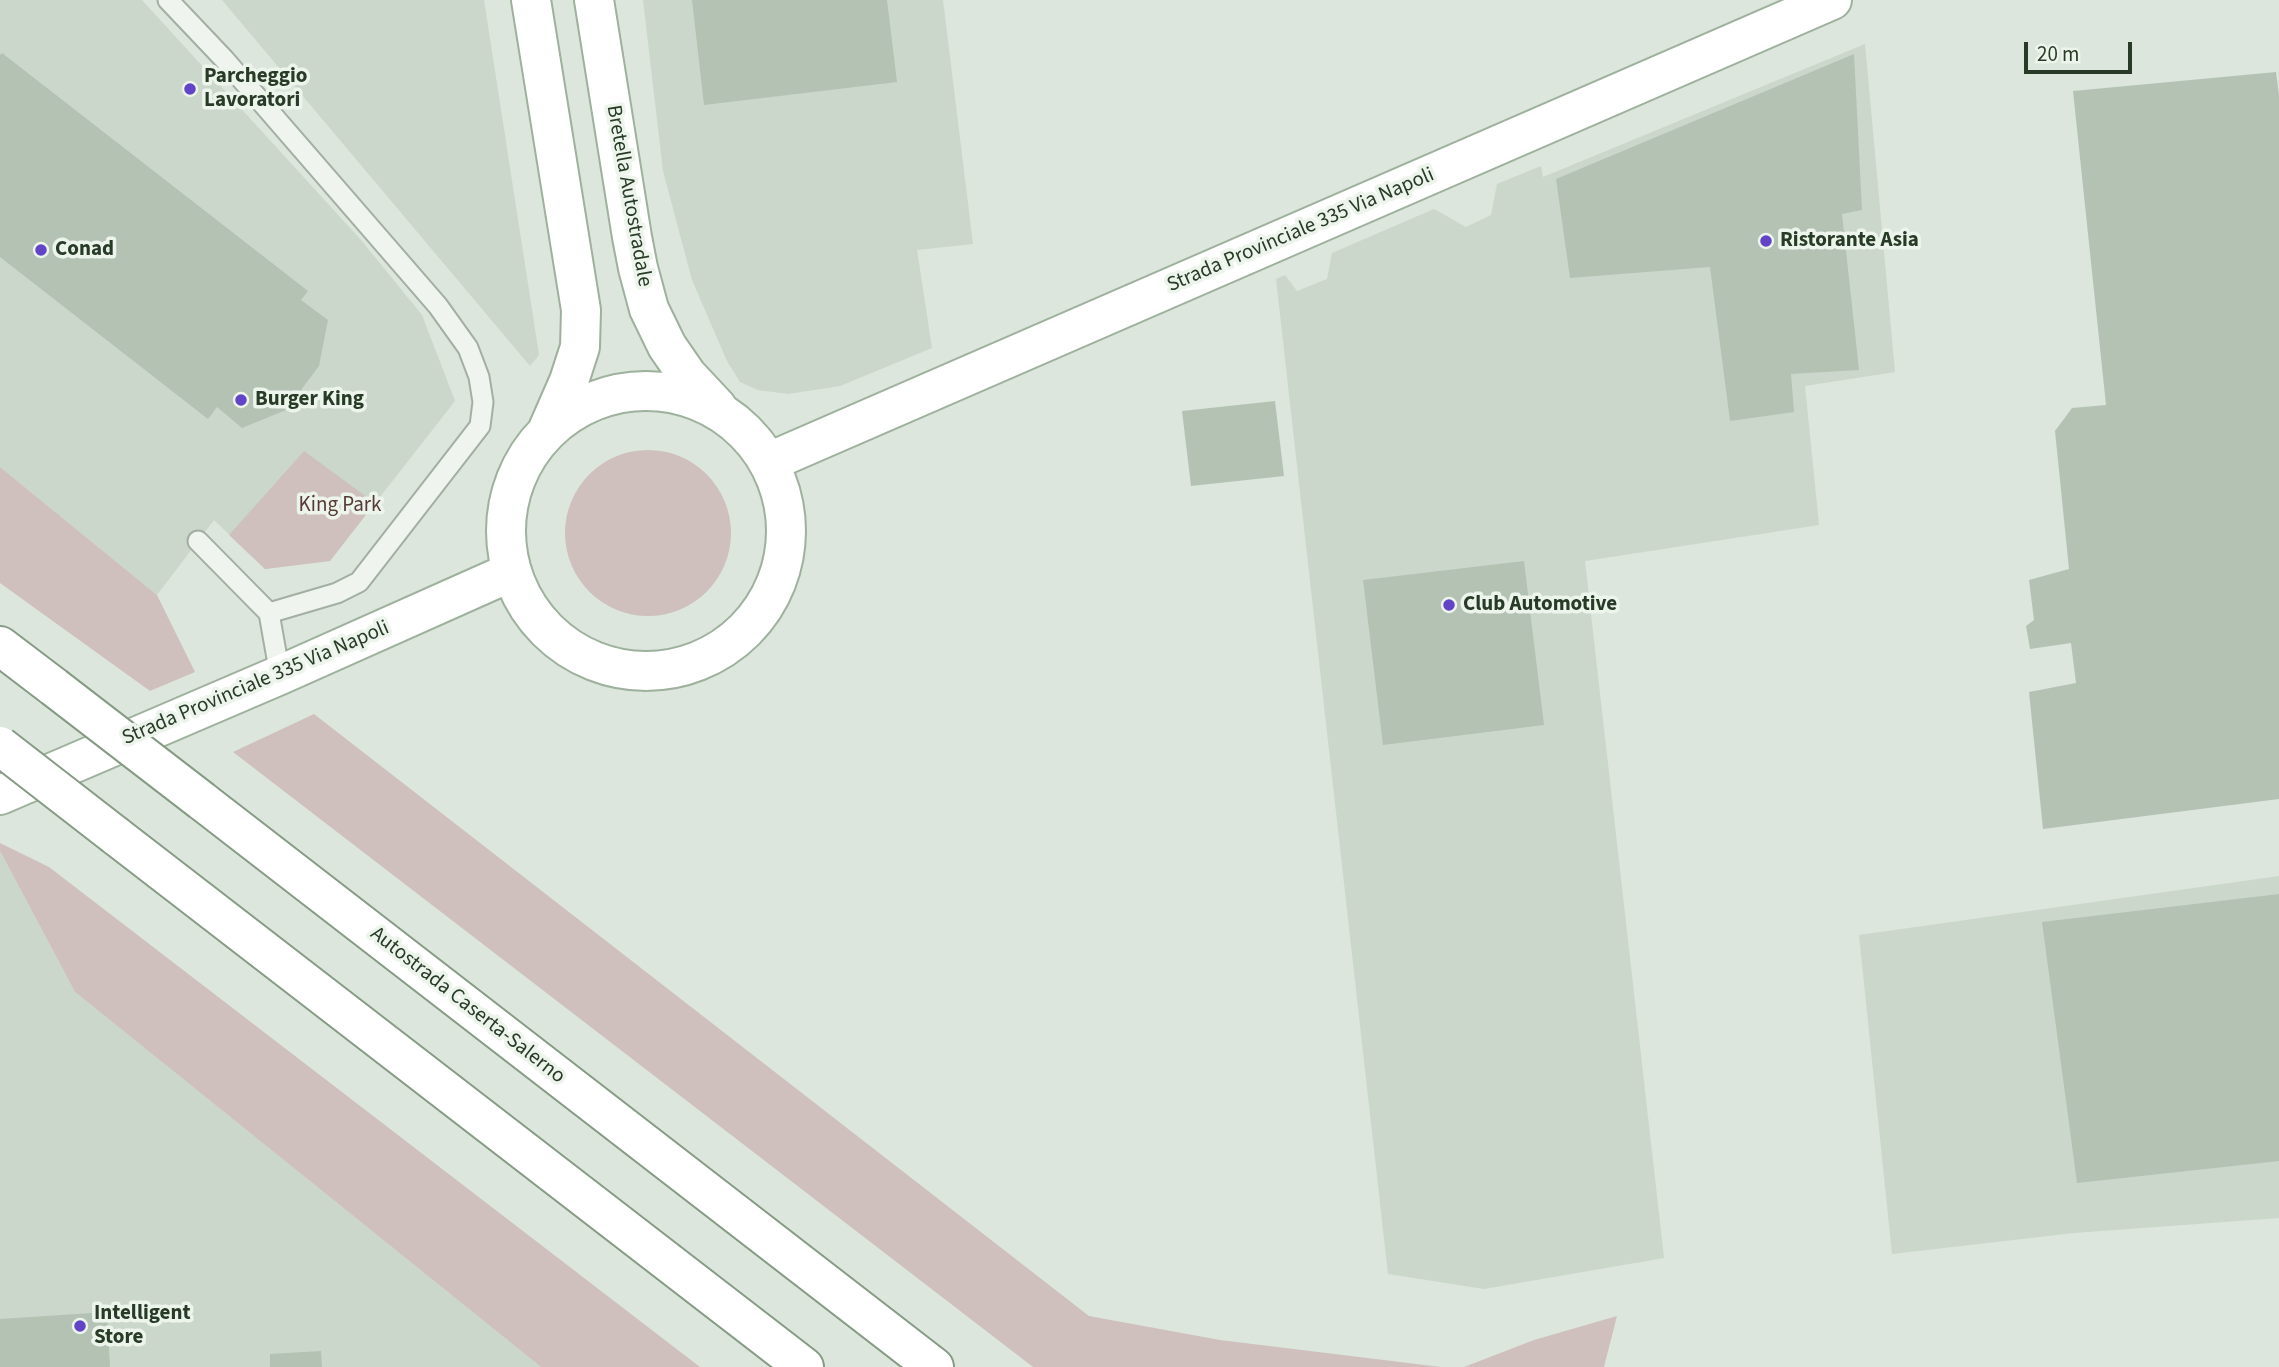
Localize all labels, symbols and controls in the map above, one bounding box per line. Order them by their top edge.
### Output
scale bar [2027,28,2136,72]
text: 20 m [2037,39,2079,69]
place label: Parcheggio Lavoratori [204,64,307,114]
marker: Parcheggio Lavoratori [182,81,198,97]
street label: Bretella Autostradale [600,103,656,289]
street label: Strada Provinciale 335 Via Napoli [1164,163,1438,299]
place label: Ristorante Asia [1780,228,1919,254]
marker: Ristorante Asia [1758,233,1774,249]
place label: Conad [55,237,114,263]
marker: Conad [33,242,49,258]
place label: Burger King [255,387,364,413]
marker: Burger King [233,392,249,408]
park label: King Park [299,493,381,519]
place label: Club Automotive [1463,592,1617,618]
marker: Club Automotive [1441,597,1457,613]
street label: Strada Provinciale 335 Via Napoli [119,616,393,752]
street label: Autostrada Caserta-Salerno [365,922,569,1090]
place label: Intelligent Store [94,1301,190,1351]
marker: Intelligent Store [72,1318,88,1334]

